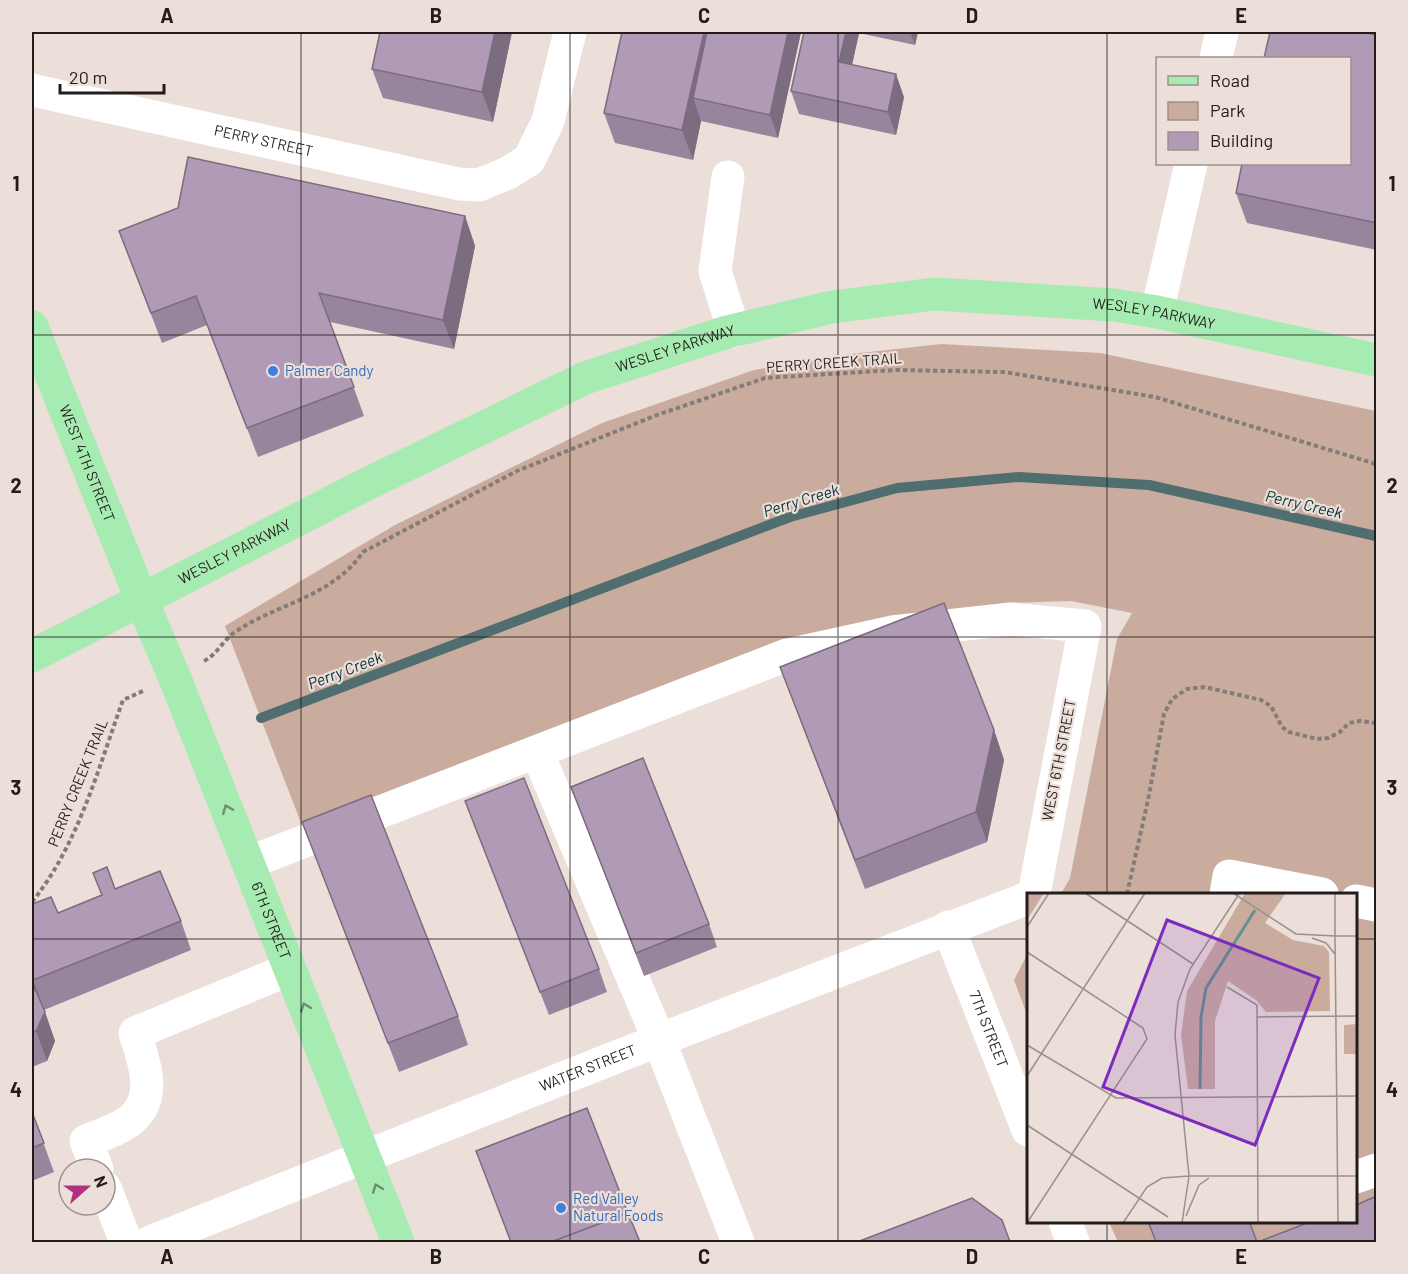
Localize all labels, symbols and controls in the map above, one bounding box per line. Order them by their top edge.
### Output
text: A [160,3,174,27]
text: B [430,3,442,27]
text: C [698,3,710,27]
text: D [966,3,978,27]
text: E [1235,3,1247,27]
scale bar [60,57,164,95]
legend [1156,57,1351,165]
text: 20 m [69,66,107,88]
text: Road [1210,69,1250,91]
text: Park [1210,99,1245,121]
street label: PERRY STREET [213,120,315,160]
text: Building [1210,129,1273,151]
text: 1 [12,171,20,195]
text: 1 [1388,171,1396,195]
street label: WESLEY PARKWAY [1092,294,1217,332]
street label: WESLEY PARKWAY [613,320,737,375]
street label: PERRY CREEK TRAIL [765,348,902,376]
place label: Palmer Candy [285,361,374,379]
marker: Palmer Candy [266,364,280,378]
street label: WEST 4TH STREET [56,402,119,524]
text: 2 [10,473,22,497]
text: 2 [1386,473,1398,497]
water label: Perry Creek [761,479,841,520]
water label: Perry Creek [1264,485,1345,522]
street label: WESLEY PARKWAY [175,515,294,587]
water label: Perry Creek [305,647,385,692]
street label: WEST 6TH STREET [1037,697,1079,822]
street label: PERRY CREEK TRAIL [43,716,111,849]
text: 3 [11,775,21,799]
text: 3 [1387,775,1397,799]
one-way arrow [222,804,234,815]
street label: 6TH STREET [248,879,295,962]
inset map [1027,893,1357,1223]
street label: 7TH STREET [966,988,1013,1070]
one-way arrow [300,1002,312,1013]
street label: WATER STREET [536,1040,638,1095]
text: 4 [10,1077,22,1101]
text: 4 [1386,1077,1398,1101]
north arrow [57,1157,117,1217]
text: N [91,1173,112,1190]
one-way arrow [371,1183,384,1194]
place label: Red Valley Natural Foods [573,1189,663,1224]
marker: Red Valley Natural Foods [554,1201,568,1215]
text: A [160,1244,174,1268]
text: B [430,1244,442,1268]
text: C [698,1244,710,1268]
text: D [966,1244,978,1268]
text: E [1235,1244,1247,1268]

